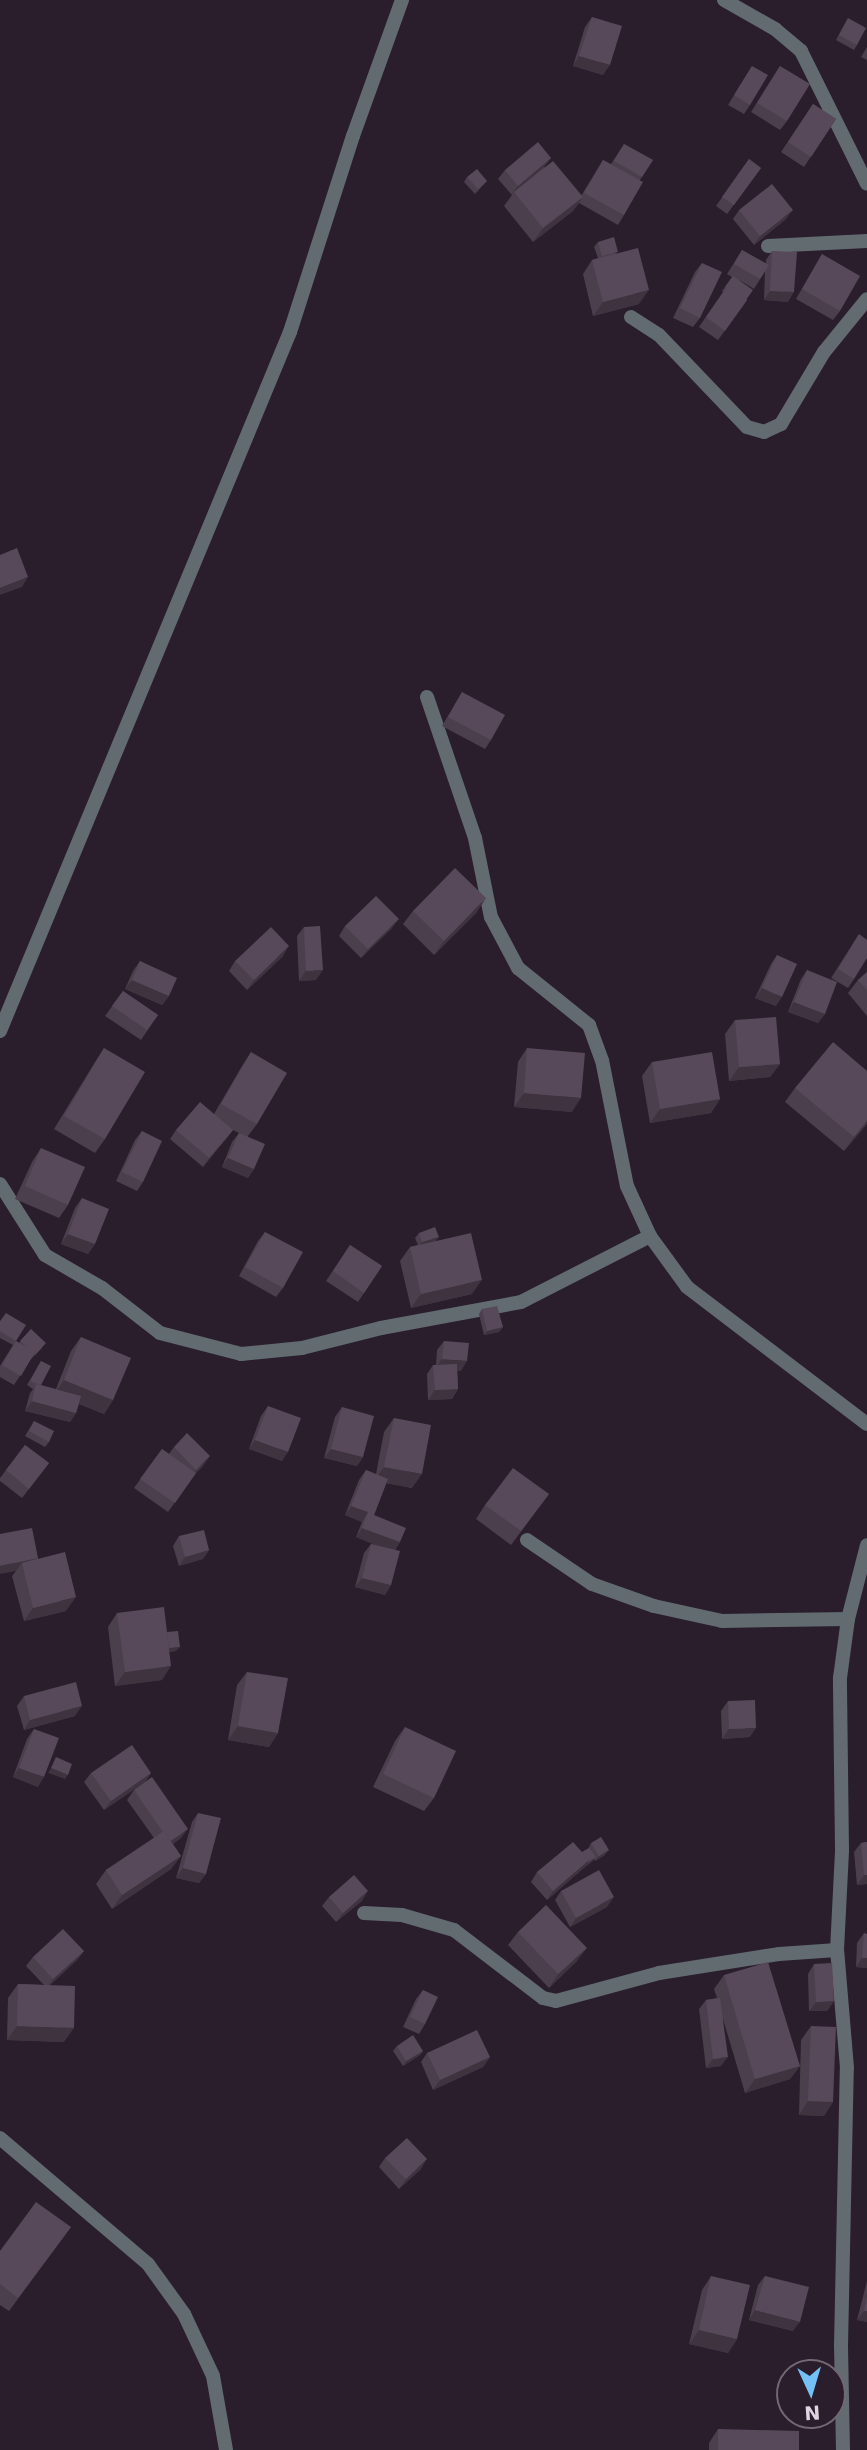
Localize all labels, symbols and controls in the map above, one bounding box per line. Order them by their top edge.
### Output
north arrow [776,2359,846,2429]
text: N [804,2401,821,2424]

